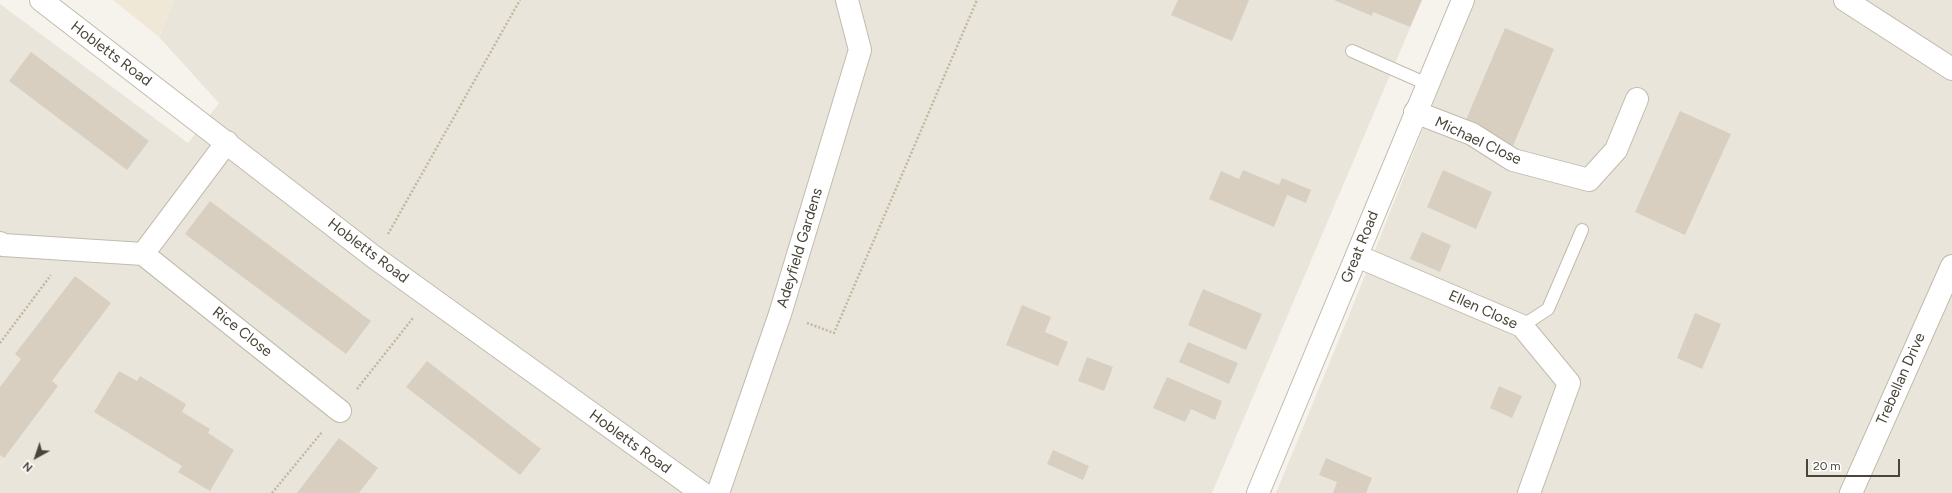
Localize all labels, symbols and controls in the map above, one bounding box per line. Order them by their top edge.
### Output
street label: Hobletts Road [67,18,155,90]
street label: Michael Close [1432,113,1524,169]
street label: Adeyfield Gardens [773,186,827,310]
street label: Great Road [1337,208,1383,286]
street label: Hobletts Road [324,215,412,287]
street label: Ellen Close [1446,287,1520,333]
street label: Rice Close [209,303,275,361]
street label: Trebellan Drive [1873,330,1929,428]
street label: Hobletts Road [586,406,674,478]
north arrow [16,437,56,477]
scale bar [1808,451,1902,477]
text: N [21,459,35,474]
text: 20 m [1813,459,1841,473]

